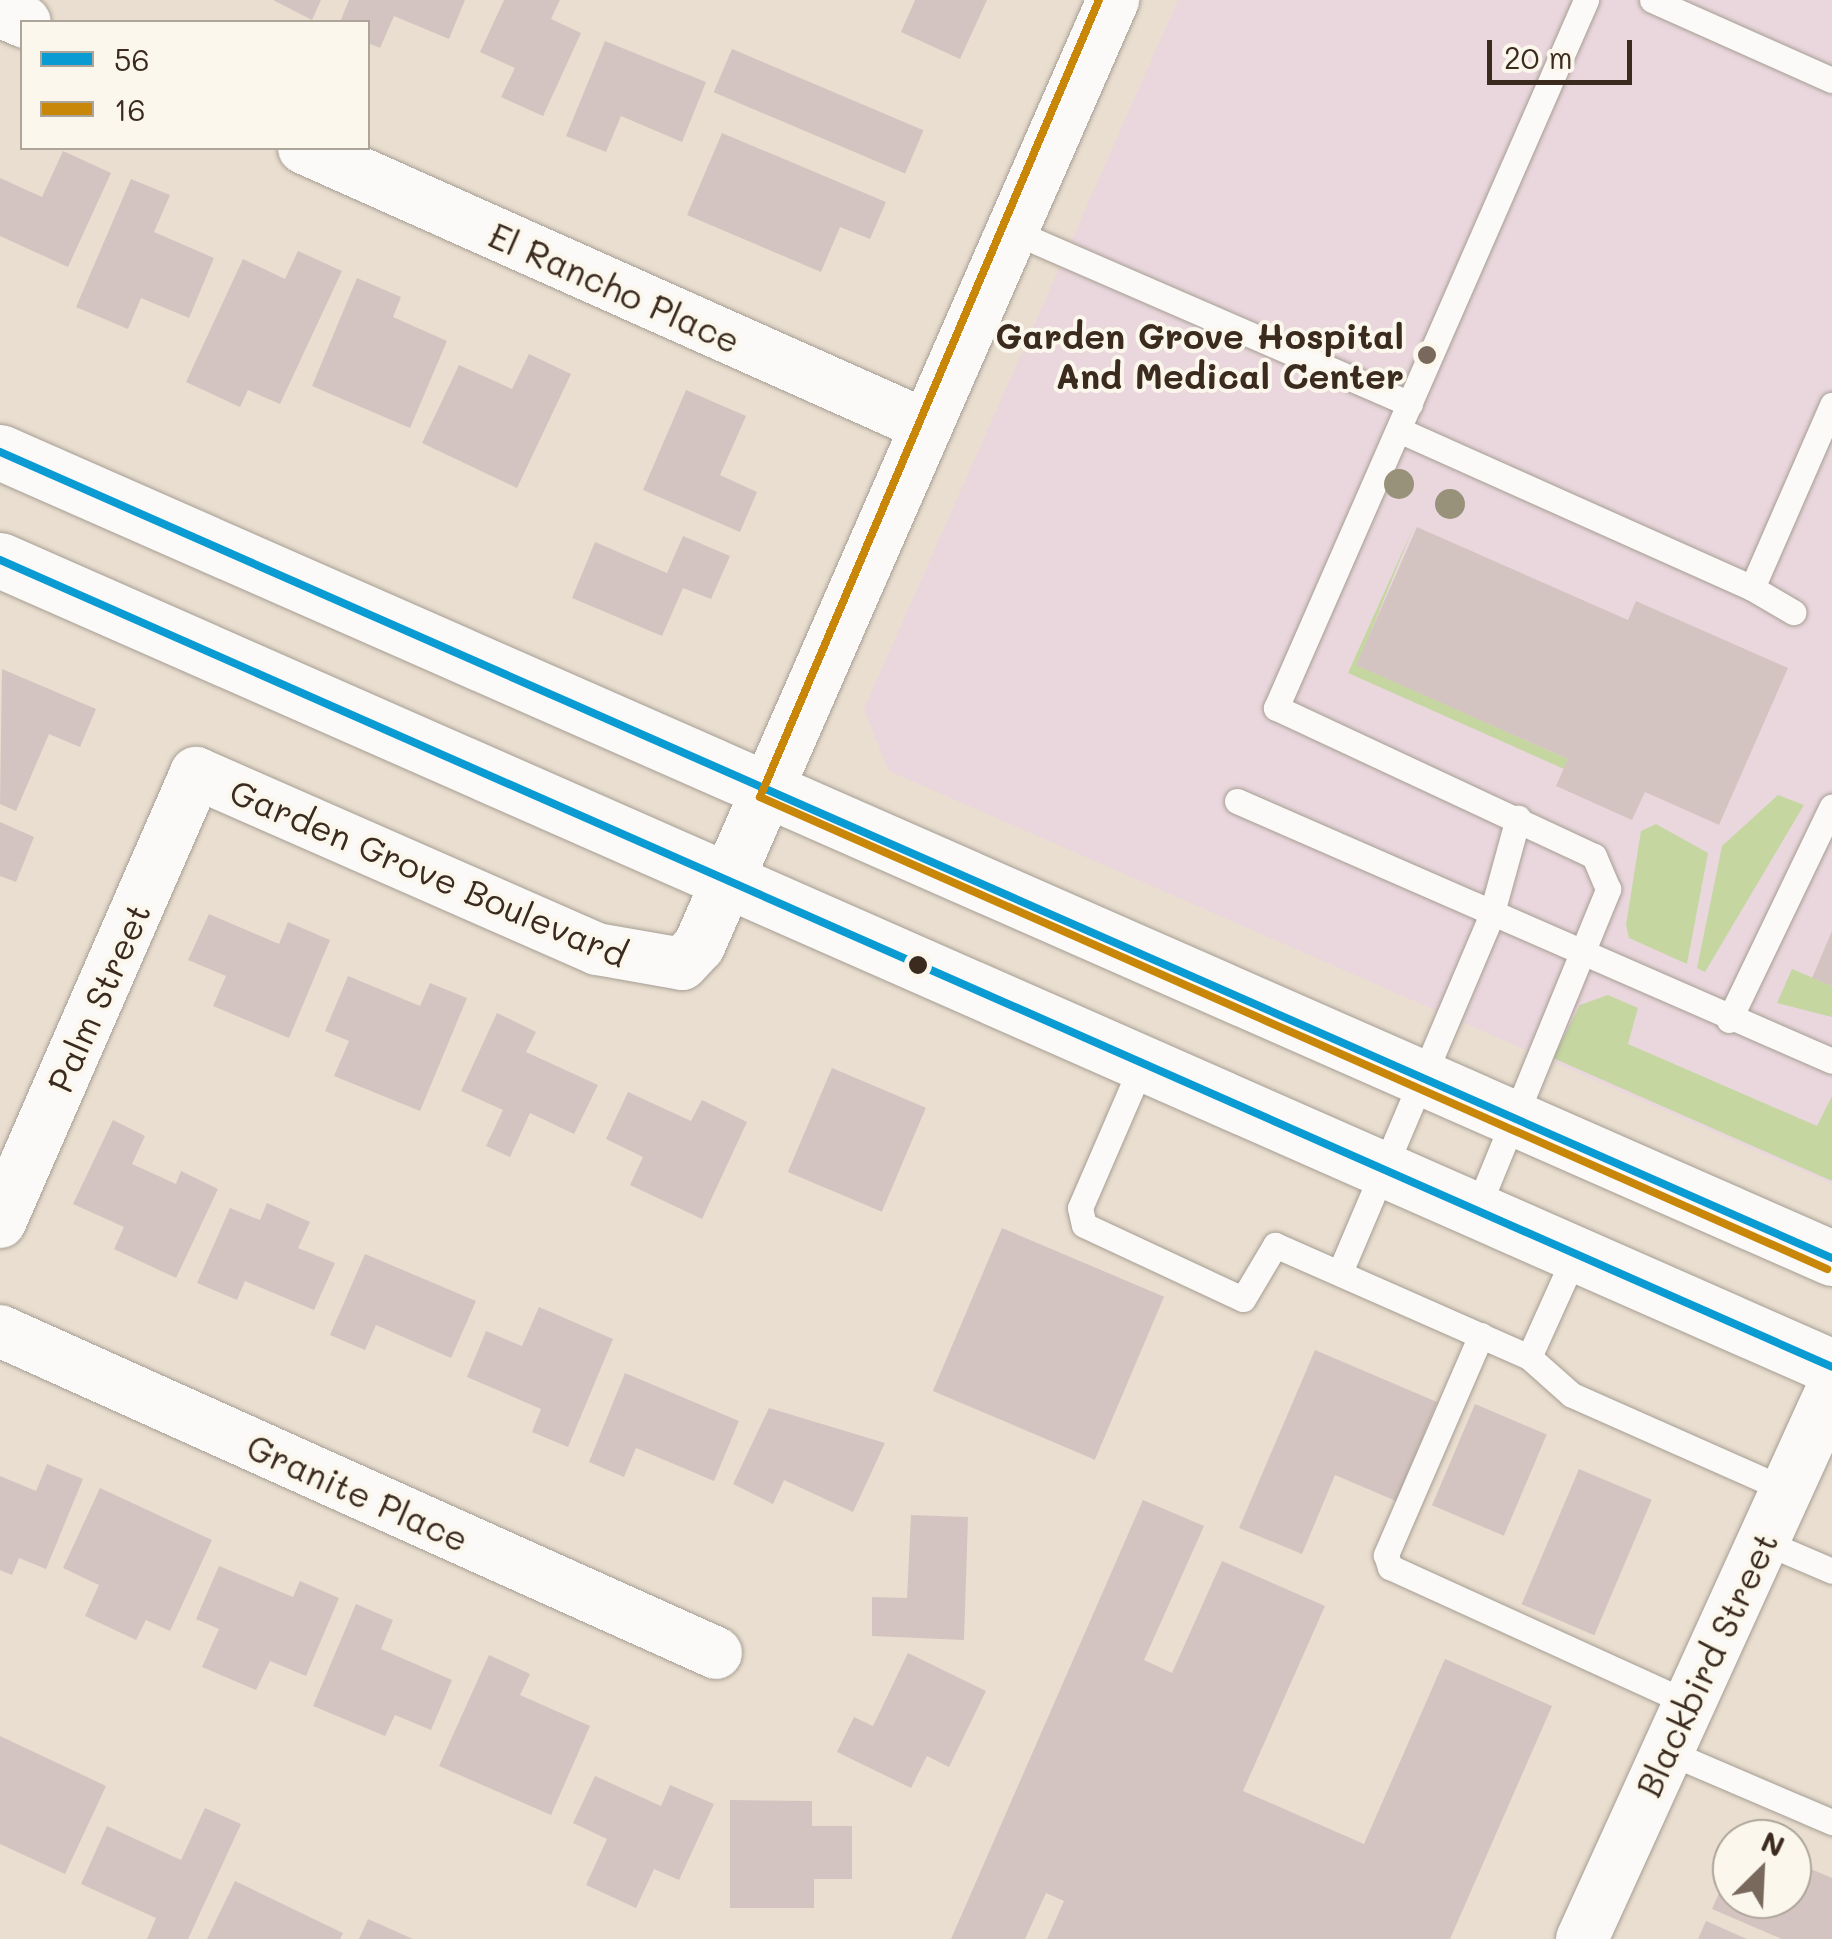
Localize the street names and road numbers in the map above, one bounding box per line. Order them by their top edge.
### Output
street label: El Rancho Place [483,213,747,361]
street label: Garden Grove Boulevard [224,769,634,975]
street label: Palm Street [38,896,158,1098]
street label: Granite Place [241,1424,475,1560]
street label: Blackbird Street [1626,1525,1786,1803]

